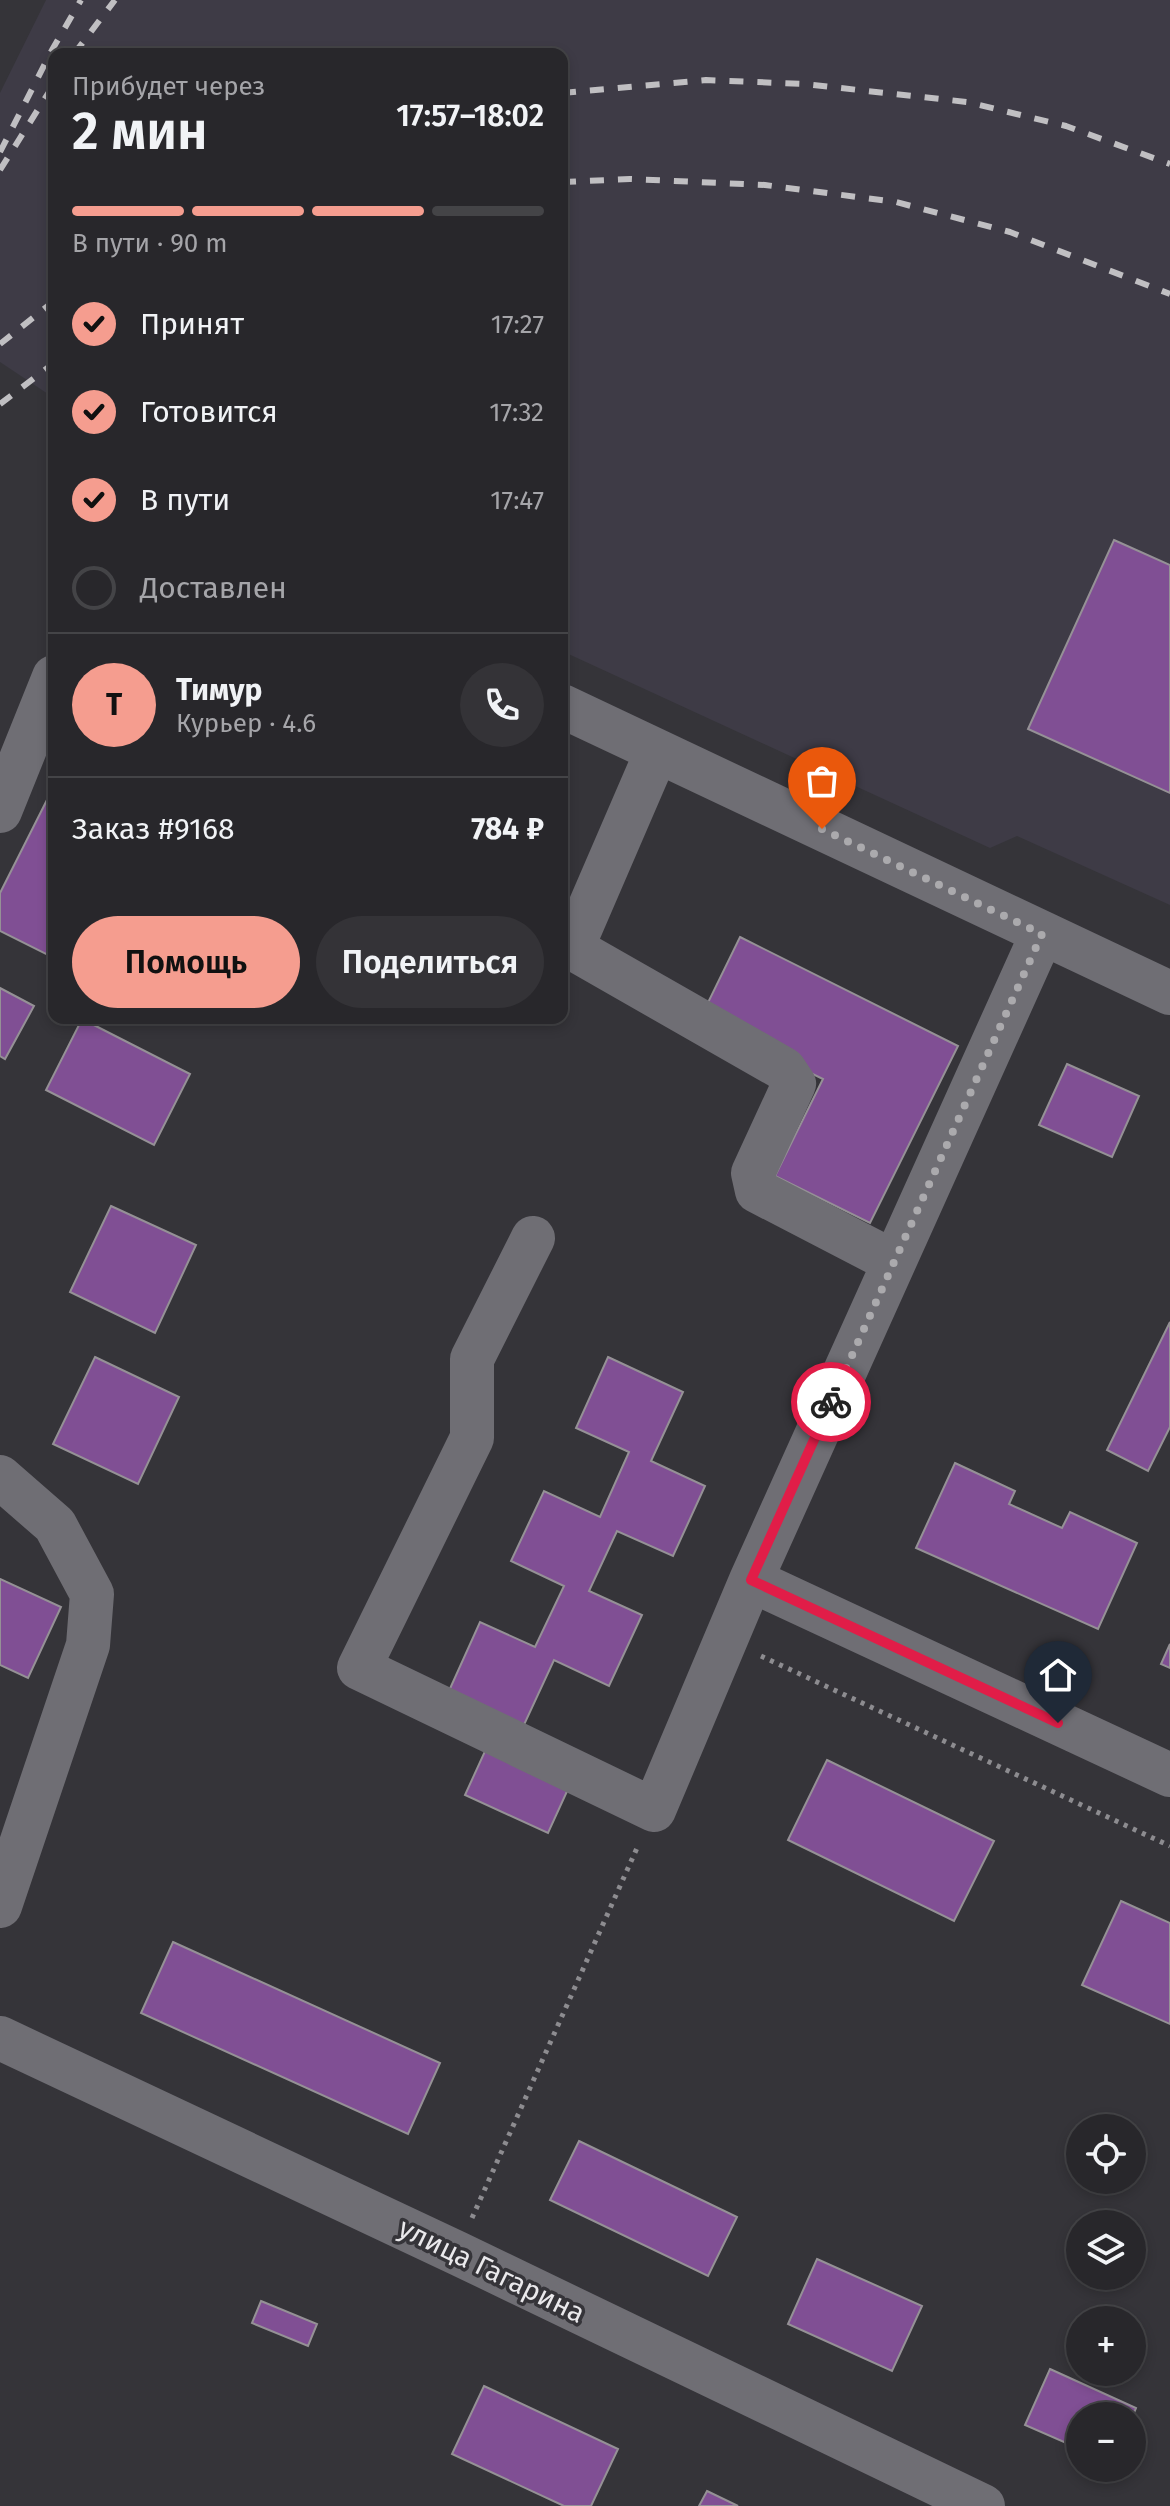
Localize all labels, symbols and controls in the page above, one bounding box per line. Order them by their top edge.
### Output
text: Прибудет через [72,71,265,102]
text: 17:57–18:02 [396,98,544,134]
text: 2 мин [72,100,208,163]
text: В пути · 90 m [72,228,228,259]
icon: check [72,302,116,346]
text: Принят [140,306,244,342]
text: 17:27 [491,309,544,340]
icon: check [72,390,116,434]
text: Готовится [140,394,278,430]
text: 17:32 [489,397,544,428]
icon: check [72,478,116,522]
text: В пути [140,482,230,518]
text: 17:47 [490,485,544,516]
text: Доставлен [140,570,287,606]
button: phone [460,663,544,747]
text: Тимур [176,672,262,708]
text: Т [106,687,122,723]
text: Курьер · 4.6 [176,708,316,739]
pin [788,747,856,829]
icon: bag [800,759,844,803]
text: Заказ #9168 [72,811,235,847]
text: 784 ₽ [471,811,544,847]
button: Помощь [72,916,300,1008]
button: Поделиться [316,916,544,1008]
courier [791,1362,871,1442]
icon: bike [809,1380,853,1424]
pin [1024,1641,1092,1723]
icon: home [1036,1653,1080,1697]
map controls [1066,2114,1146,2482]
button: locate [1066,2114,1146,2194]
button: layers [1066,2210,1146,2290]
street label: улица Гагарина [393,2211,590,2330]
button: + [1066,2306,1146,2386]
button: − [1066,2402,1146,2482]

